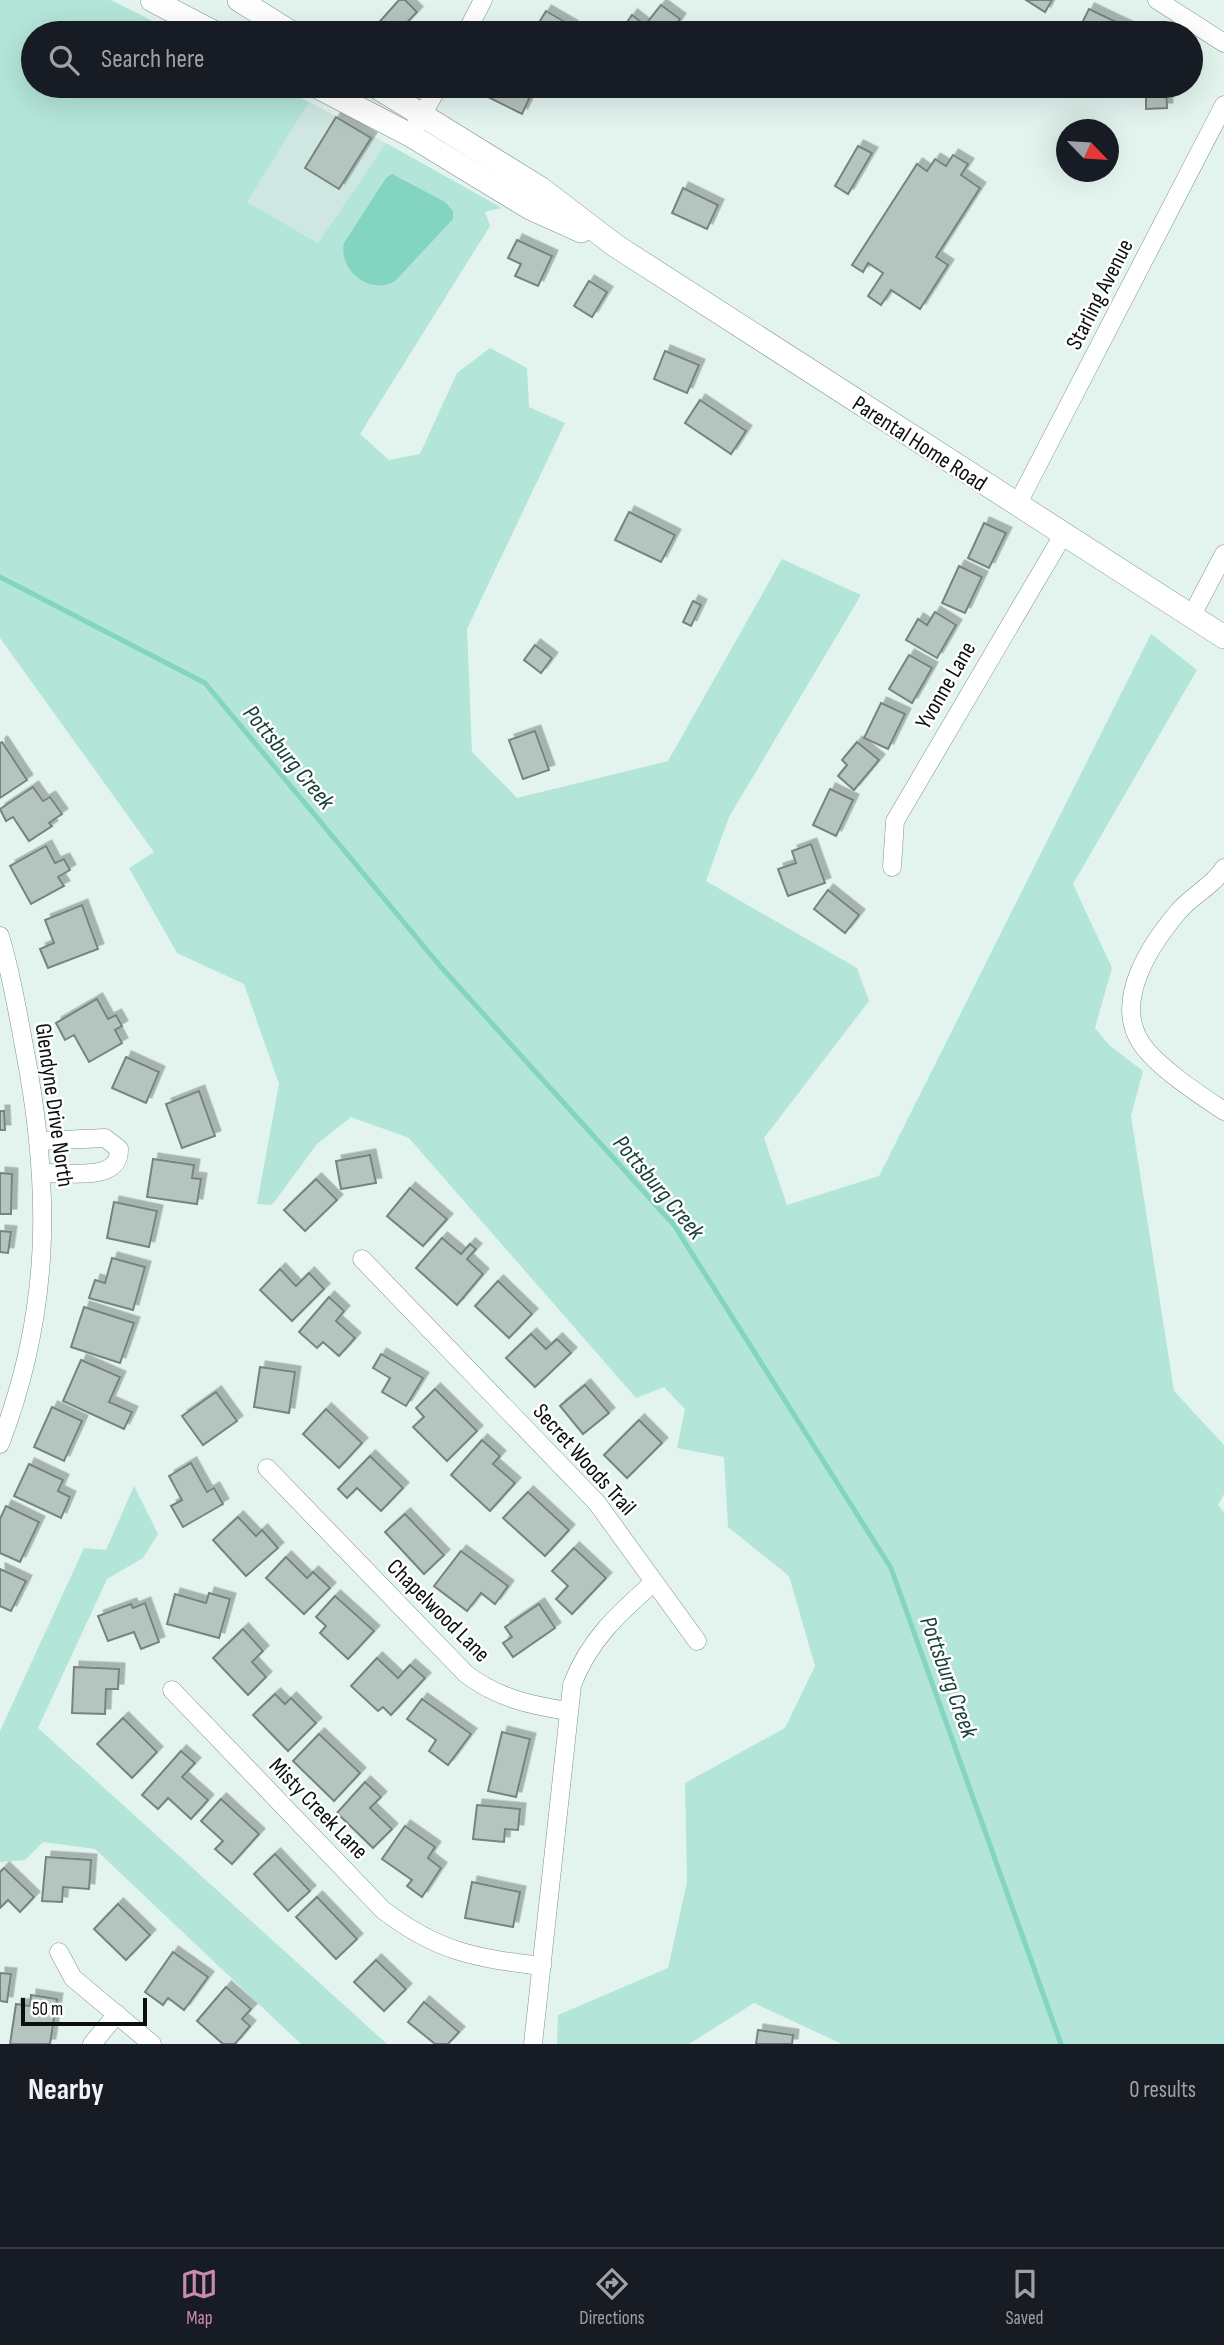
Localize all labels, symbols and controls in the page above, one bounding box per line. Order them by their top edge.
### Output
search box [21,21,1203,98]
icon: search [45,41,83,79]
text: Search here [101,44,204,75]
north arrow [1056,119,1119,182]
street label: Starling Avenue [1060,235,1140,354]
street label: Parental Home Road [847,390,992,498]
street label: Yvonne Lane [910,637,982,734]
water label: Pottsburg Creek [237,699,341,816]
street label: Glendyne Drive North [29,1022,79,1189]
water label: Pottsburg Creek [607,1129,711,1246]
street label: Secret Woods Trail [527,1398,642,1521]
street label: Chapelwood Lane [381,1553,496,1668]
water label: Pottsburg Creek [913,1612,984,1743]
street label: Misty Creek Lane [263,1752,374,1865]
scale bar [21,1995,147,2027]
text: 50 m [32,1998,63,2021]
text: Nearby [28,2072,104,2108]
text: 0 results [1129,2076,1196,2104]
tab: Map [180,2265,218,2330]
tab: Directions [579,2265,645,2330]
tab: Saved [1005,2265,1044,2330]

